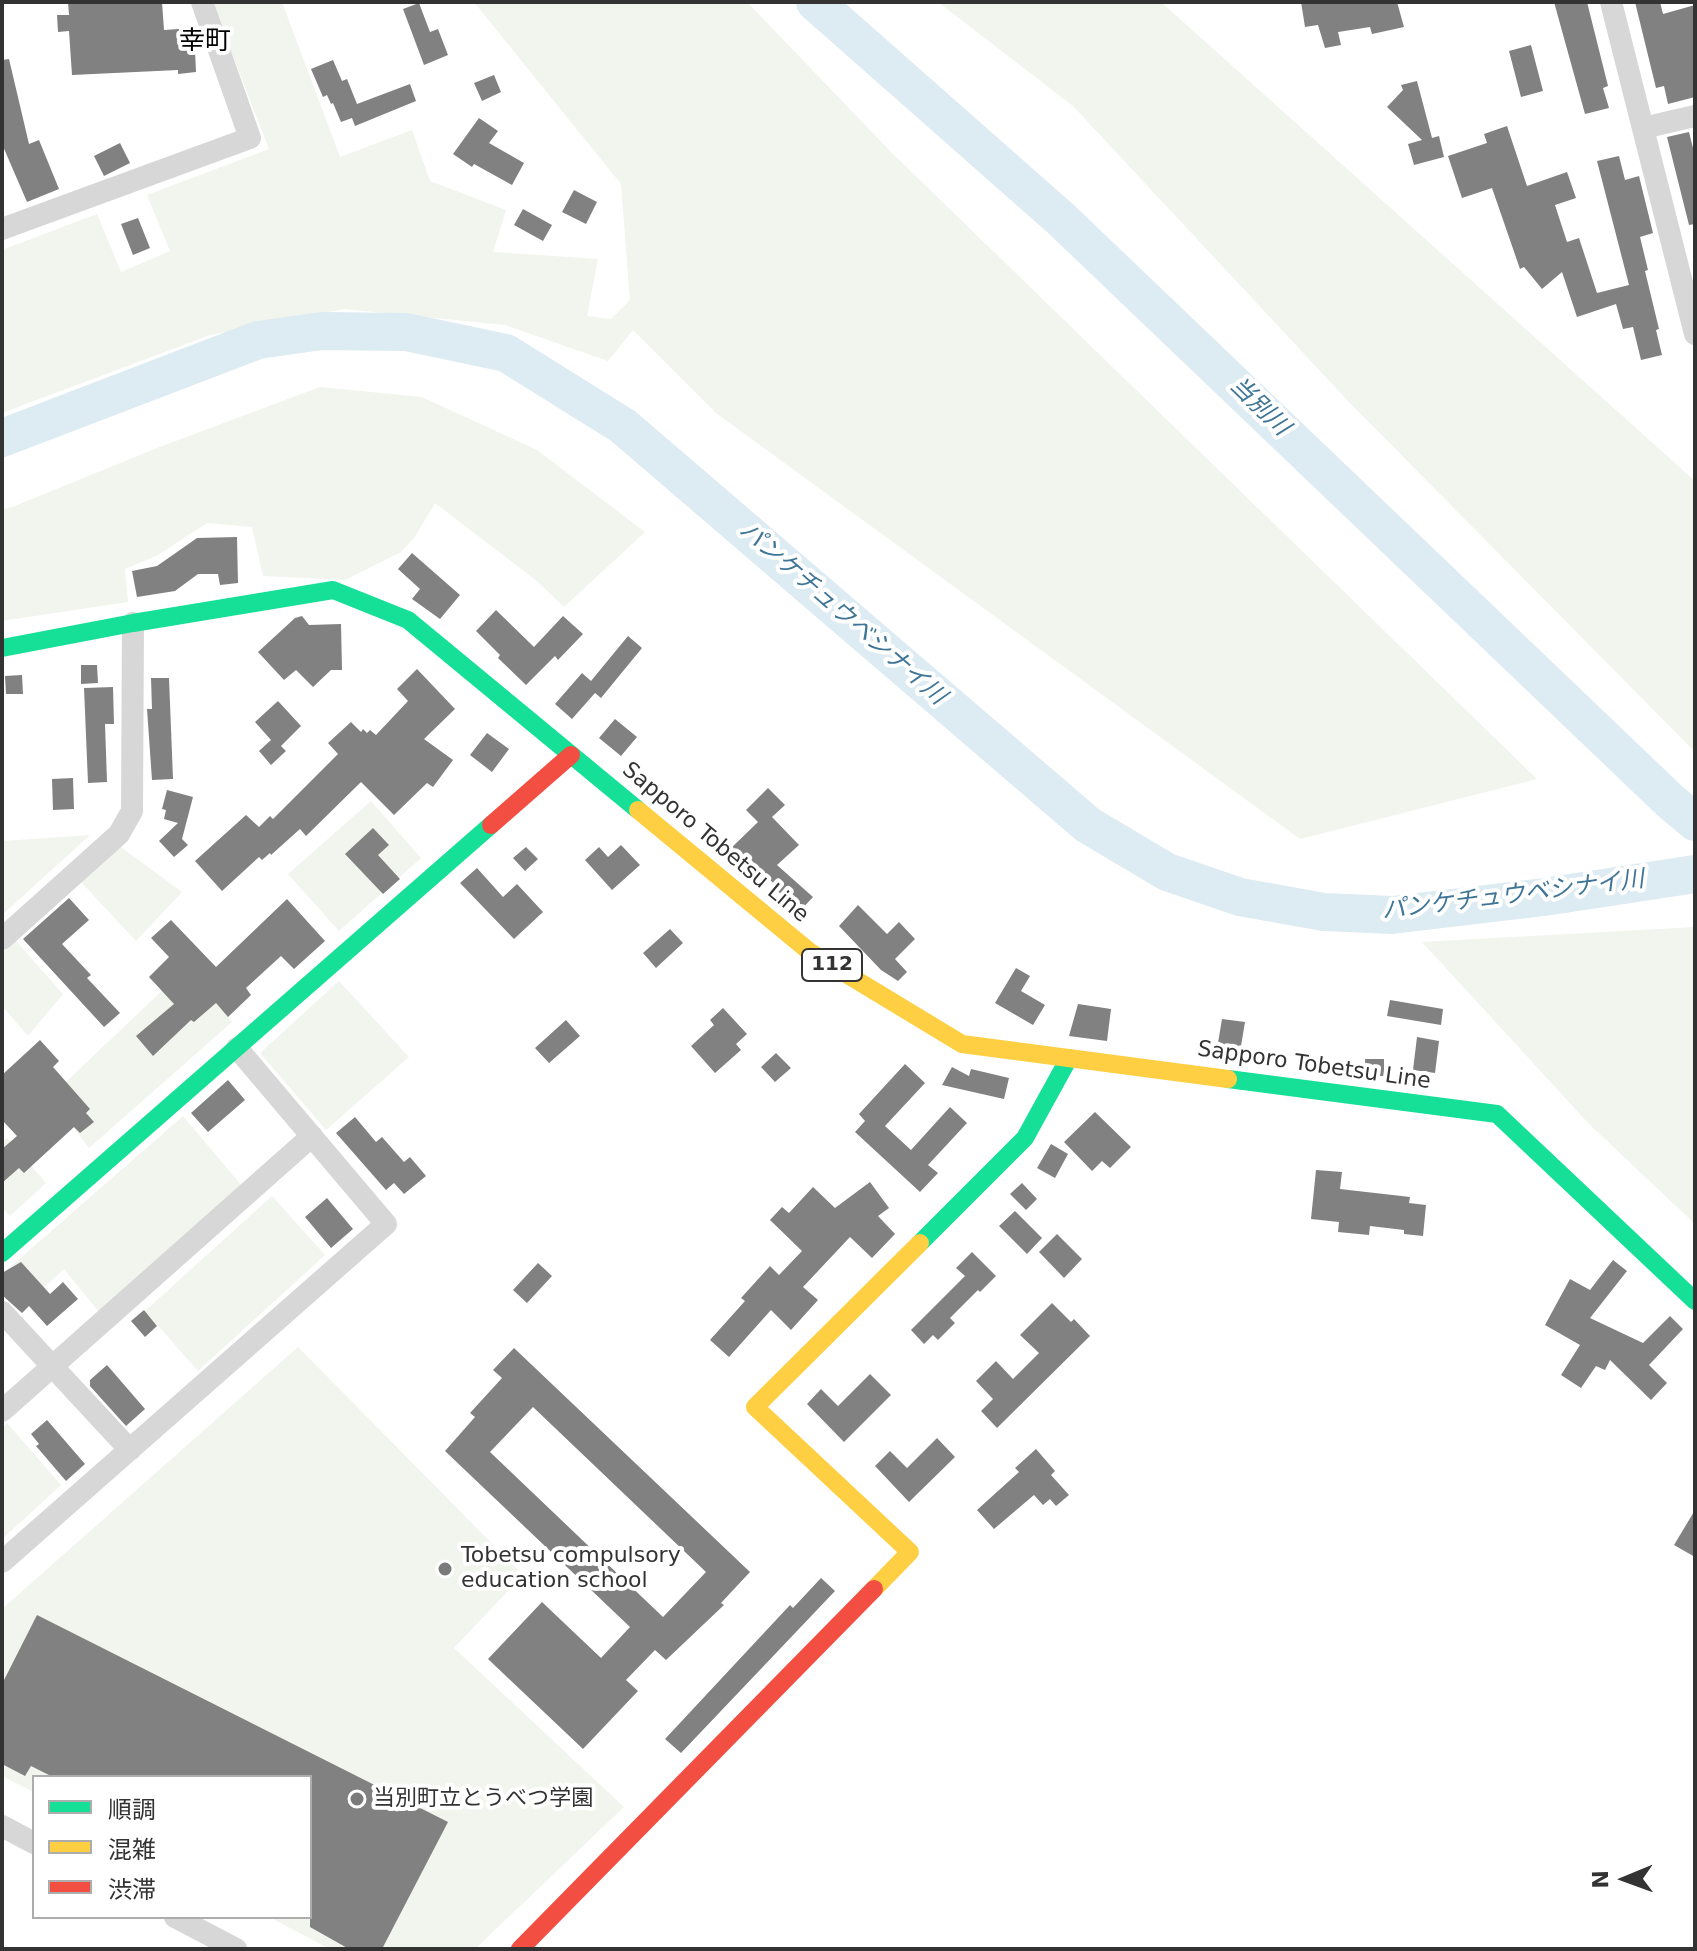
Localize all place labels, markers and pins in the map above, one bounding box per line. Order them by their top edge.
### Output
place label: Tobetsu compulsory education school [461,1543,681,1594]
marker: Tobetsu compulsory education school [436,1560,454,1578]
place label: 当別町立とうべつ学園 [373,1786,593,1812]
marker: 当別町立とうべつ学園 [348,1790,366,1808]

